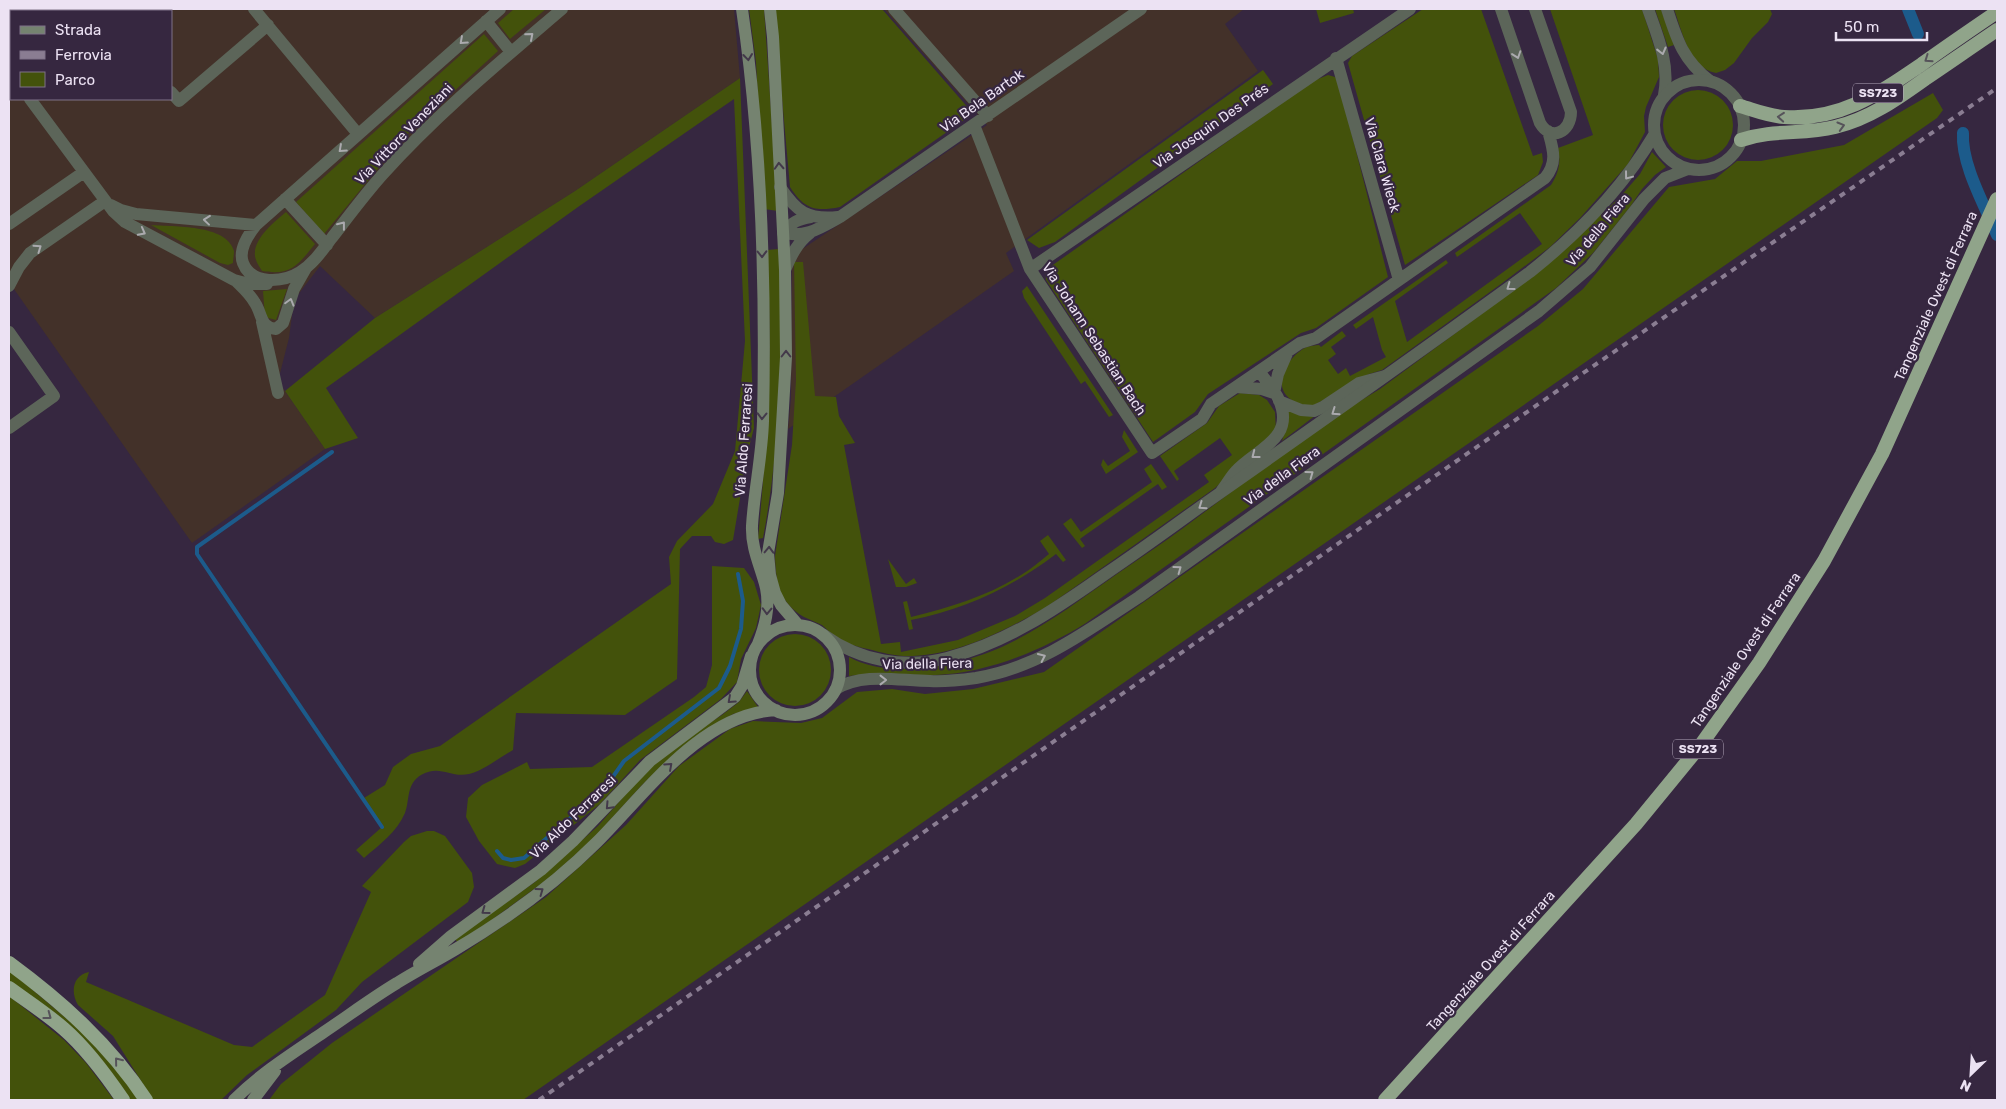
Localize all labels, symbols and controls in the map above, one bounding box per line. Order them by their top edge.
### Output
legend [10,10,172,100]
scale bar [1836,10,1927,42]
text: 50 m [1844,18,1879,36]
text: Strada [55,21,101,39]
one-way arrow [525,32,534,41]
one-way arrow [460,35,469,44]
text: Ferrovia [55,46,112,64]
one-way arrow [1656,47,1667,56]
one-way arrow [1511,50,1521,59]
one-way arrow [742,53,753,61]
one-way arrow [1925,53,1934,62]
street label: Via Bela Bartok [937,65,1028,136]
text: Parco [55,71,95,89]
street label: Via Vittore Veneziani [351,80,457,188]
street label: Via Josquin Des Prés [1150,80,1272,172]
road number: SS723 [1853,84,1903,102]
one-way arrow [1777,111,1785,122]
street label: Via Clara Wieck [1360,116,1404,215]
one-way arrow [1836,121,1845,131]
one-way arrow [338,143,347,152]
one-way arrow [774,162,785,170]
one-way arrow [1625,170,1634,180]
street label: Via della Fiera [1563,190,1633,270]
street label: Tangenziale Ovest di Ferrara [1891,209,1981,383]
one-way arrow [203,215,211,226]
one-way arrow [337,222,345,231]
one-way arrow [137,226,146,236]
one-way arrow [32,245,42,254]
one-way arrow [757,250,768,258]
street label: Via Johann Sebastian Bach [1038,259,1150,419]
one-way arrow [1506,281,1516,290]
one-way arrow [285,298,295,306]
one-way arrow [781,349,791,357]
street label: Via Aldo Ferraresi [732,383,756,497]
one-way arrow [1331,406,1341,415]
one-way arrow [757,413,768,421]
street label: Via della Fiera [1241,443,1323,509]
one-way arrow [1252,450,1261,458]
one-way arrow [1304,471,1314,480]
one-way arrow [1198,500,1208,509]
one-way arrow [763,546,774,554]
one-way arrow [1172,566,1182,575]
street label: Tangenziale Ovest di Ferrara [1688,569,1804,731]
one-way arrow [761,608,772,616]
one-way arrow [1037,653,1046,663]
street label: Via della Fiera [882,655,972,673]
one-way arrow [880,675,887,685]
one-way arrow [727,694,736,703]
road number: SS723 [1673,740,1723,759]
one-way arrow [664,762,673,771]
street label: Via Aldo Ferraresi [526,771,620,863]
one-way arrow [606,800,615,809]
street label: Tangenziale Ovest di Ferrara [1423,887,1559,1035]
one-way arrow [535,888,544,897]
one-way arrow [481,905,491,914]
one-way arrow [42,1010,52,1019]
north arrow [1946,1049,1996,1099]
one-way arrow [115,1058,123,1067]
text: N [1958,1075,1974,1095]

